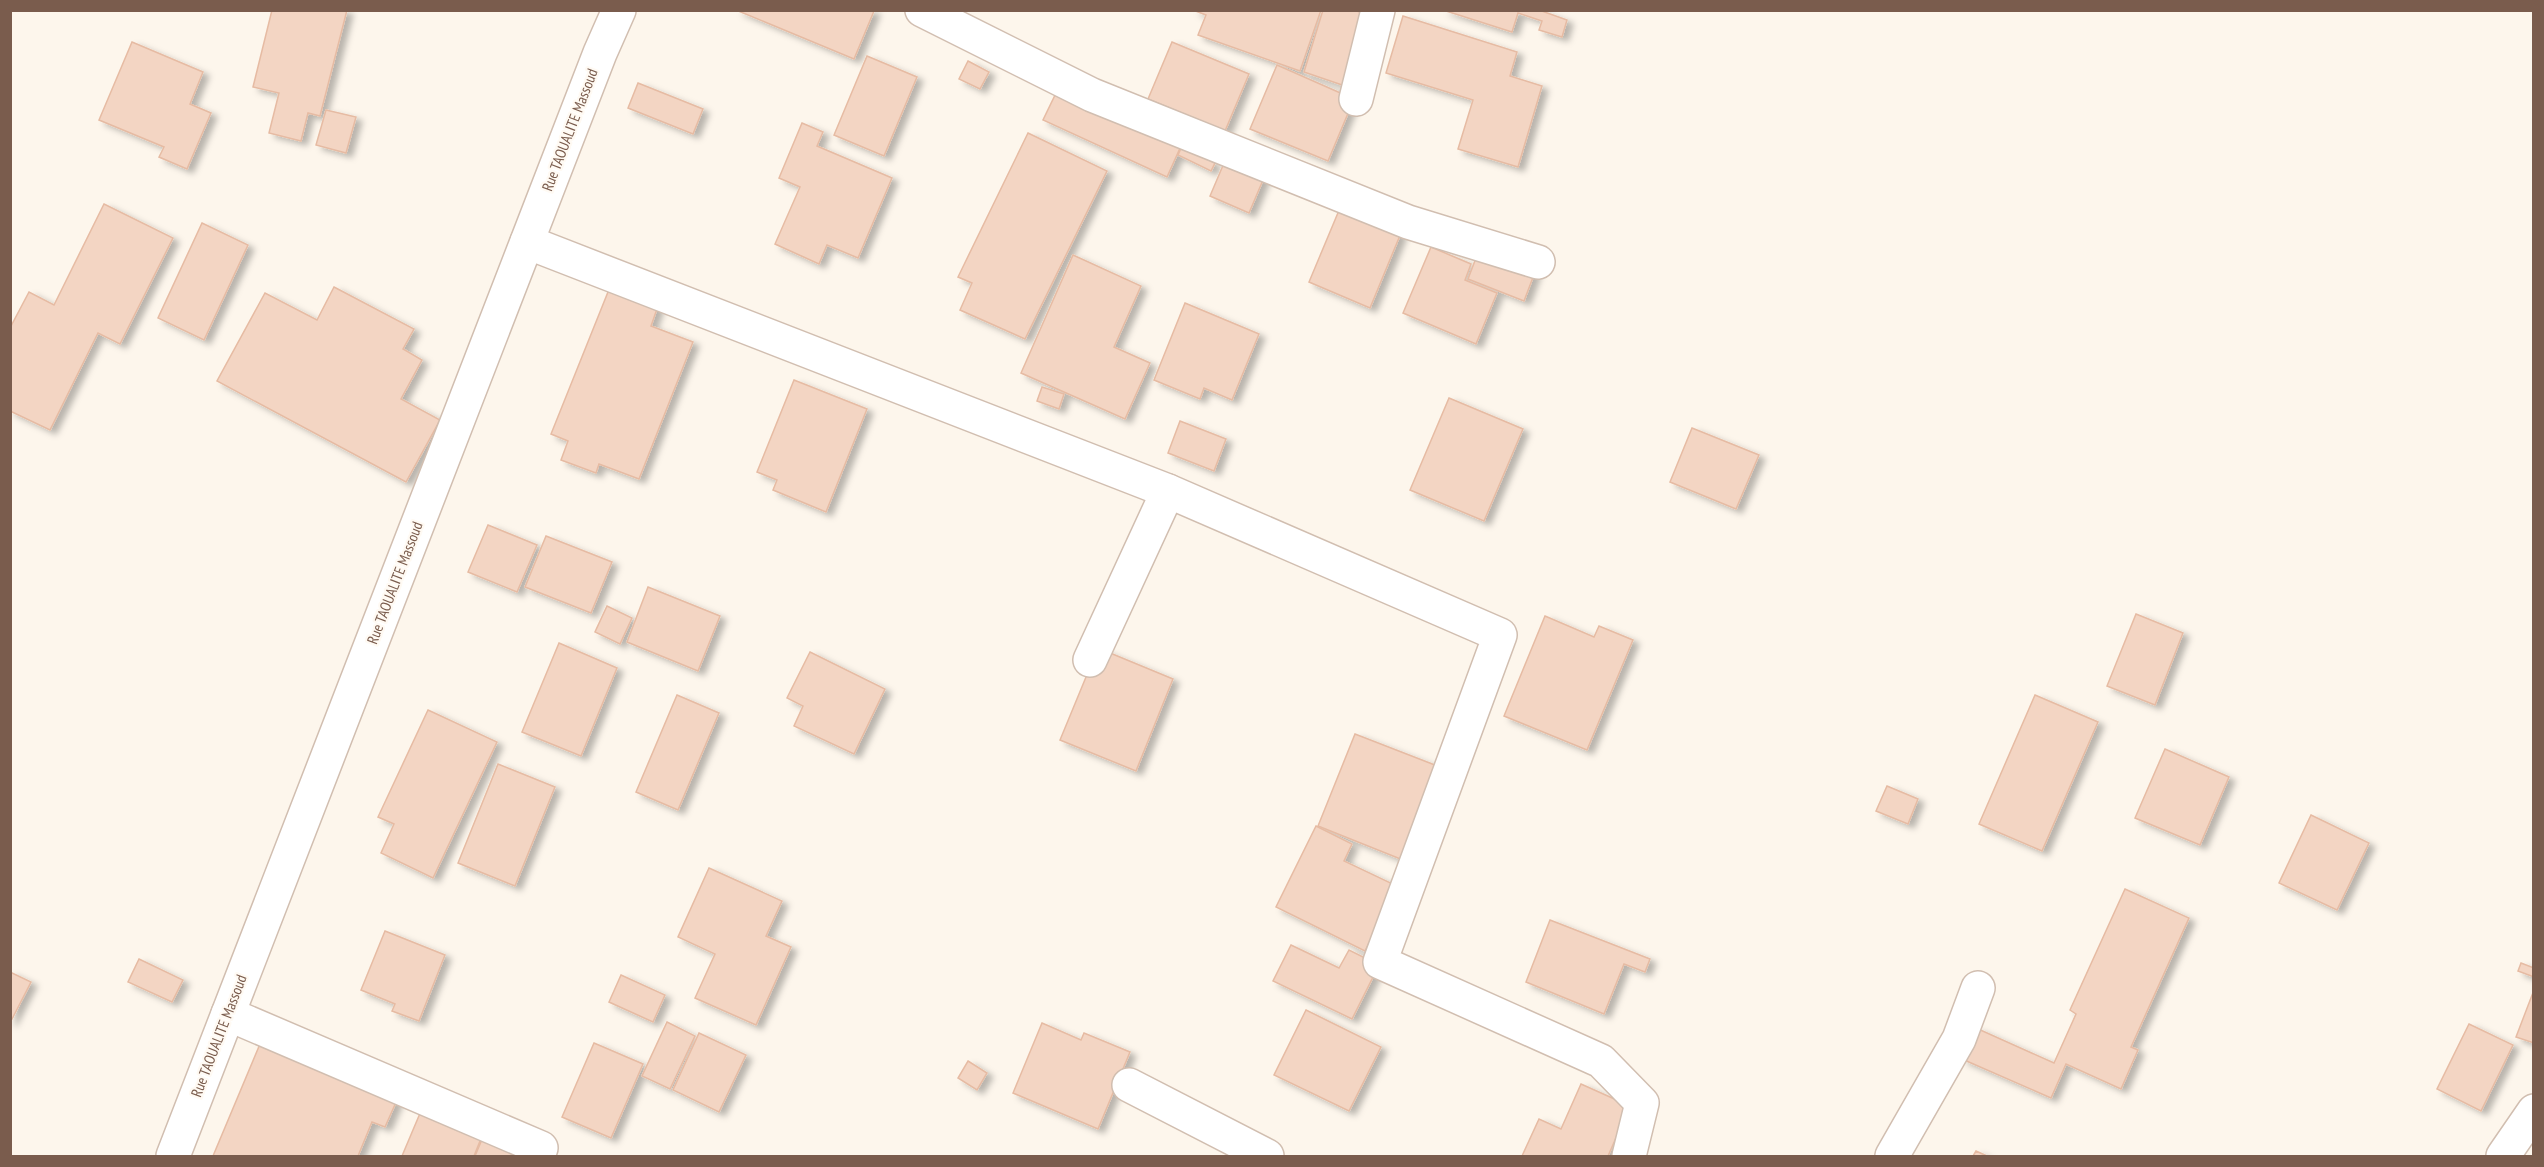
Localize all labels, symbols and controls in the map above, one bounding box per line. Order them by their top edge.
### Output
street label: Rue TAOUALITE Massoud [537,66,602,194]
street label: Rue TAOUALITE Massoud [362,519,427,647]
street label: Rue TAOUALITE Massoud [186,972,251,1100]

